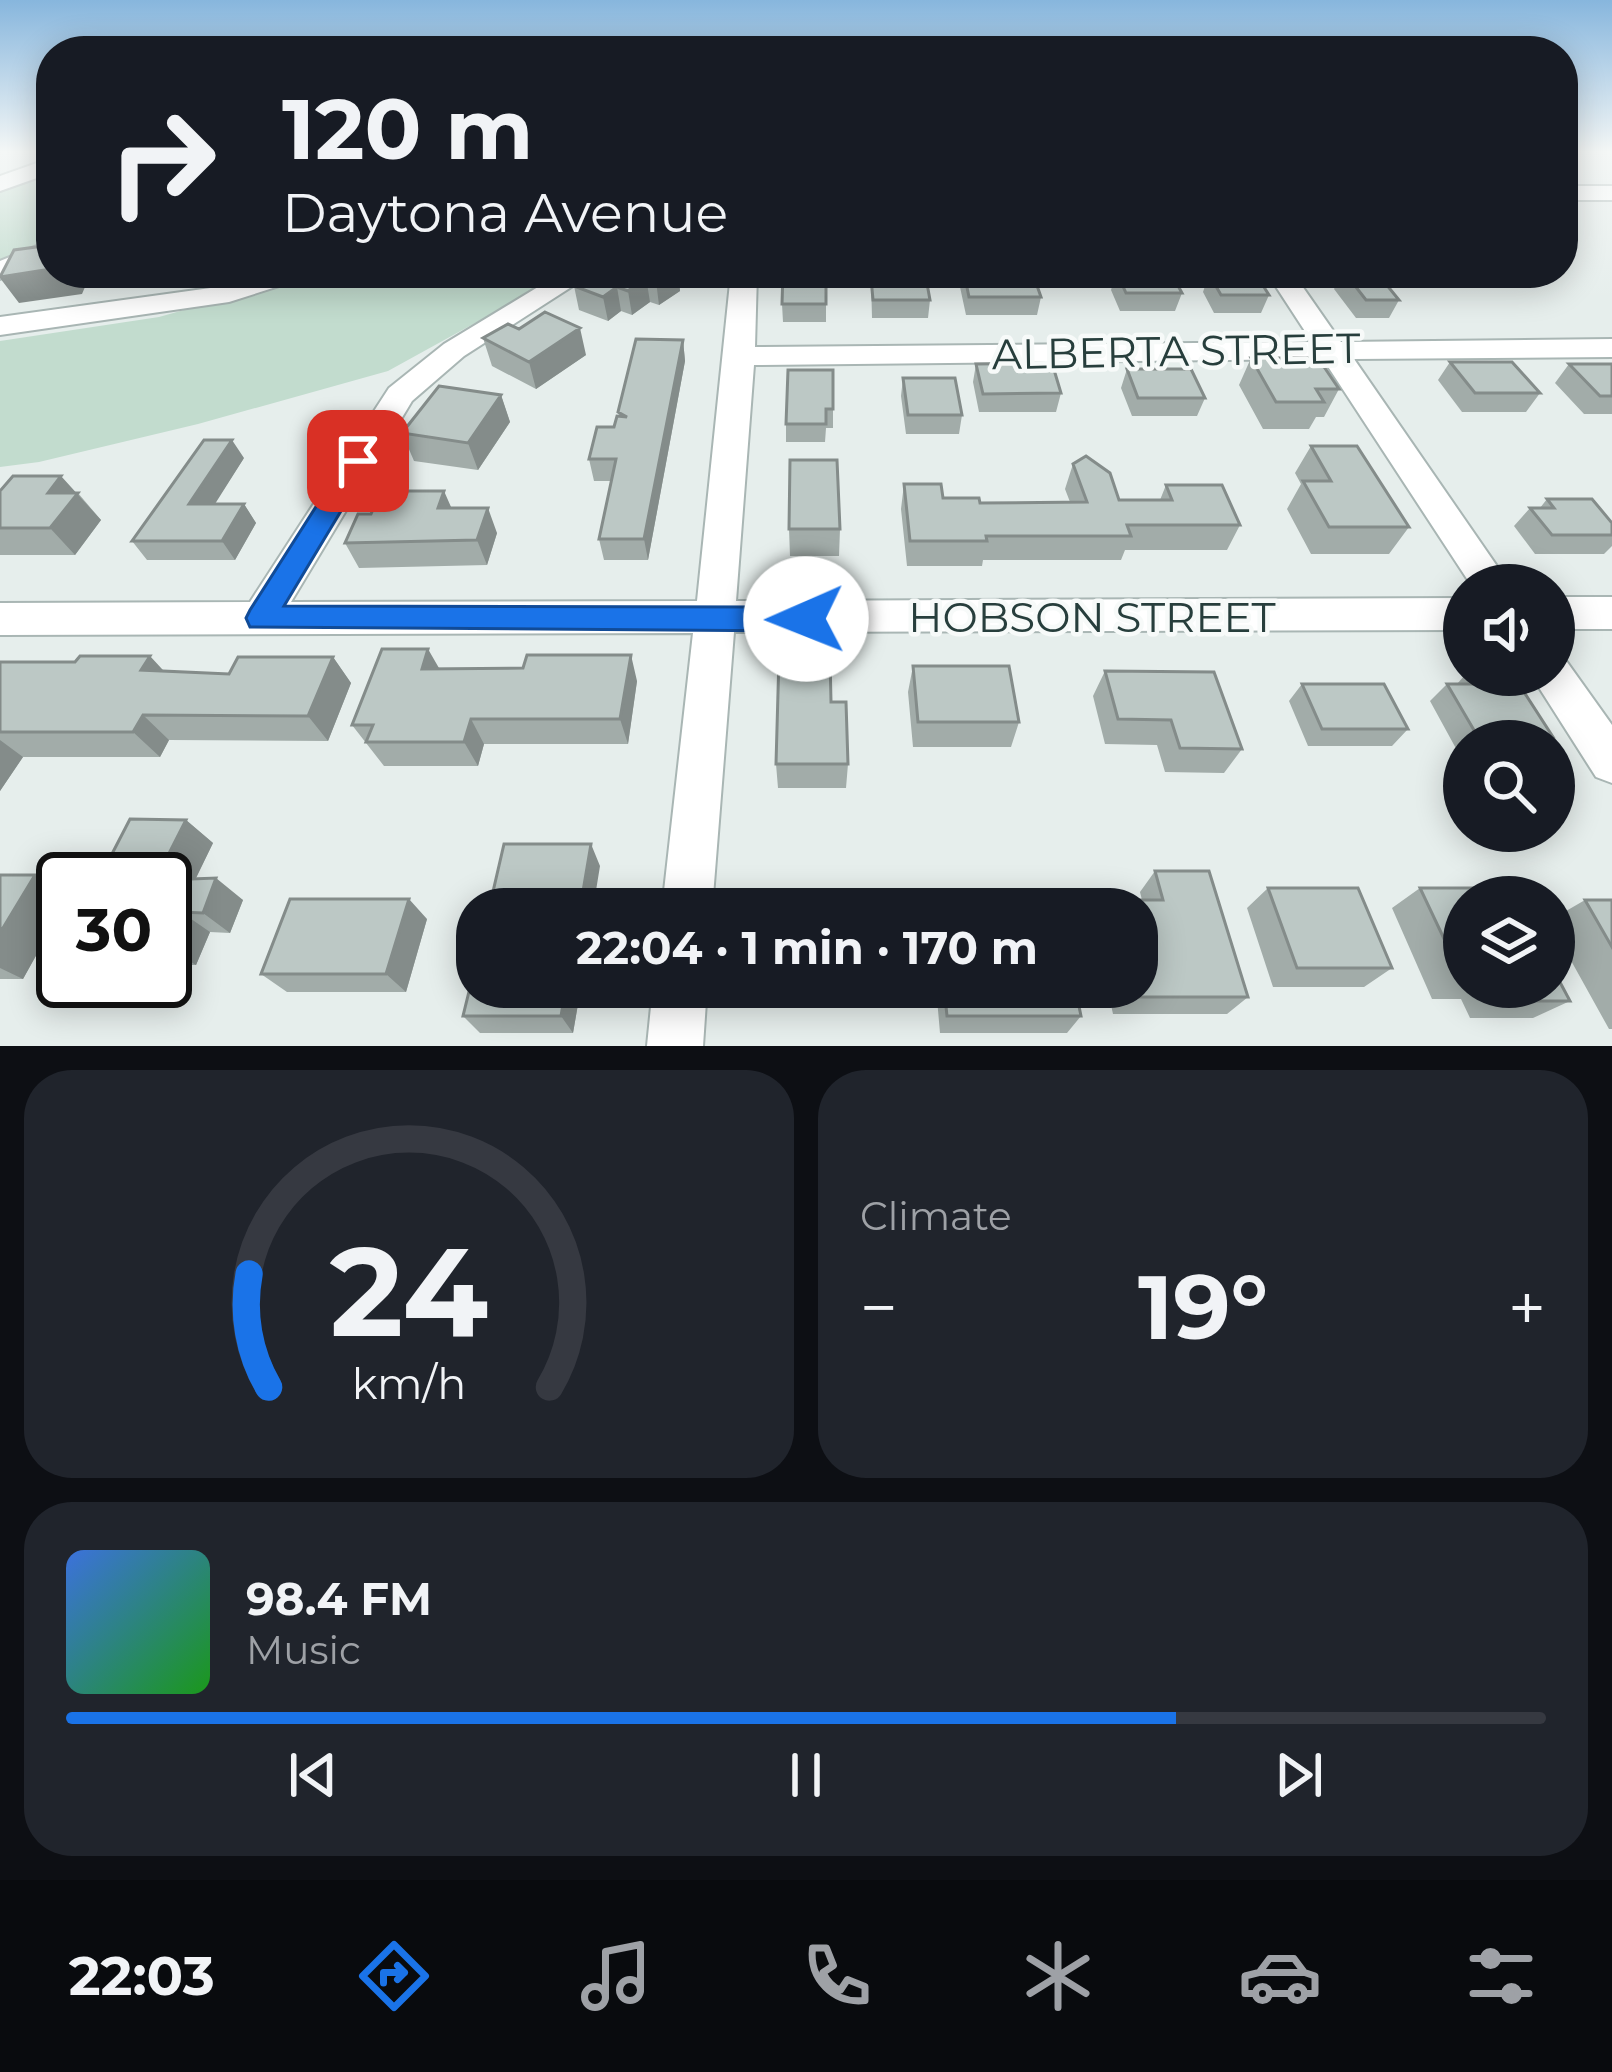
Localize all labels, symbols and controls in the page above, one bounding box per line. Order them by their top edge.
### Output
text: 120 m [282,78,533,180]
icon: right [84,84,240,240]
text: Daytona Avenue [282,180,728,246]
street label: ALBERTA STREET [991,322,1361,380]
pin [307,410,409,512]
icon: arrive [325,428,391,494]
position arrow [743,556,869,682]
map controls [1443,564,1575,1008]
button: sound [1443,564,1575,696]
street label: HOBSON STREET [908,591,1276,643]
button: search [1443,720,1575,852]
speed limit sign: 30 [36,852,192,1008]
button: layers [1443,876,1575,1008]
text: 22:04 · 1 min · 170 m [576,920,1038,975]
text: Climate [860,1192,1012,1240]
text: 24 [330,1215,488,1367]
text: 19° [1138,1252,1268,1362]
text: − [860,1267,898,1348]
text: + [1508,1267,1546,1348]
text: km/h [352,1357,466,1410]
text: 98.4 FM [246,1571,432,1626]
text: Music [246,1626,361,1674]
icon: previous [280,1742,346,1808]
icon: pause [773,1742,839,1808]
icon: next [1266,1742,1332,1808]
icon: directions [352,1934,436,2018]
icon: music [574,1934,658,2018]
icon: phone [795,1934,879,2018]
icon: climate [1016,1934,1100,2018]
icon: car [1238,1934,1322,2018]
icon: filters [1459,1934,1543,2018]
text: 22:03 [69,1943,215,2009]

